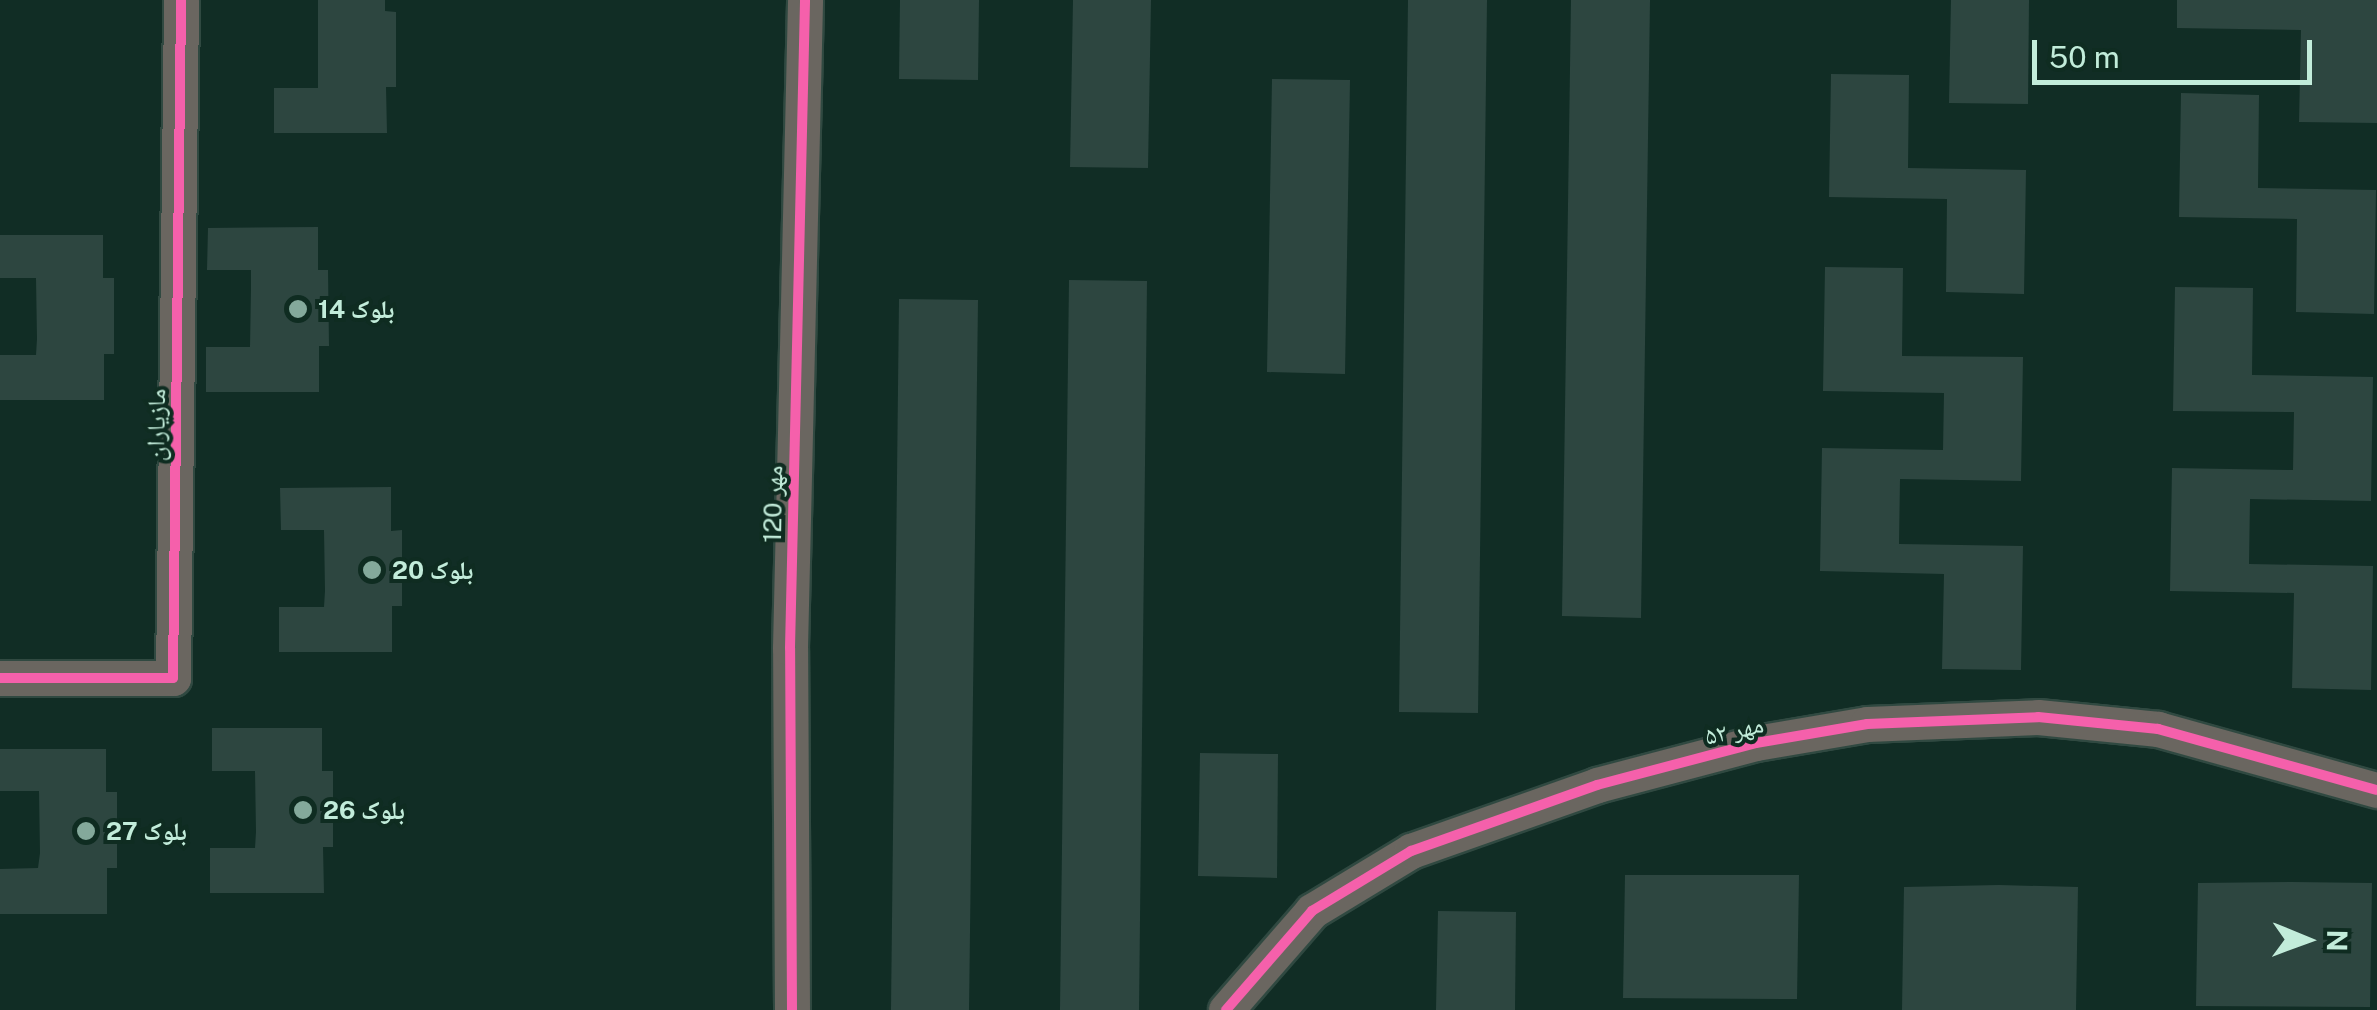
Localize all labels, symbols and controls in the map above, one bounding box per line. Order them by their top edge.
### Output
scale bar [2037,20,2317,82]
text: 50 m [2049,39,2120,75]
place label: بلوک 14 [318,294,394,324]
marker: بلوک 14 [287,298,309,320]
street label: مازیاران [140,388,172,462]
street label: مهر 120 [757,465,789,543]
place label: بلوک 20 [392,555,473,585]
marker: بلوک 20 [361,559,383,581]
street label: مهر ۵۲ [1702,709,1766,751]
place label: بلوک 26 [323,795,405,825]
marker: بلوک 26 [292,799,314,821]
place label: بلوک 27 [106,816,187,846]
marker: بلوک 27 [75,820,97,842]
north arrow [2257,890,2357,990]
text: N [2321,929,2354,952]

